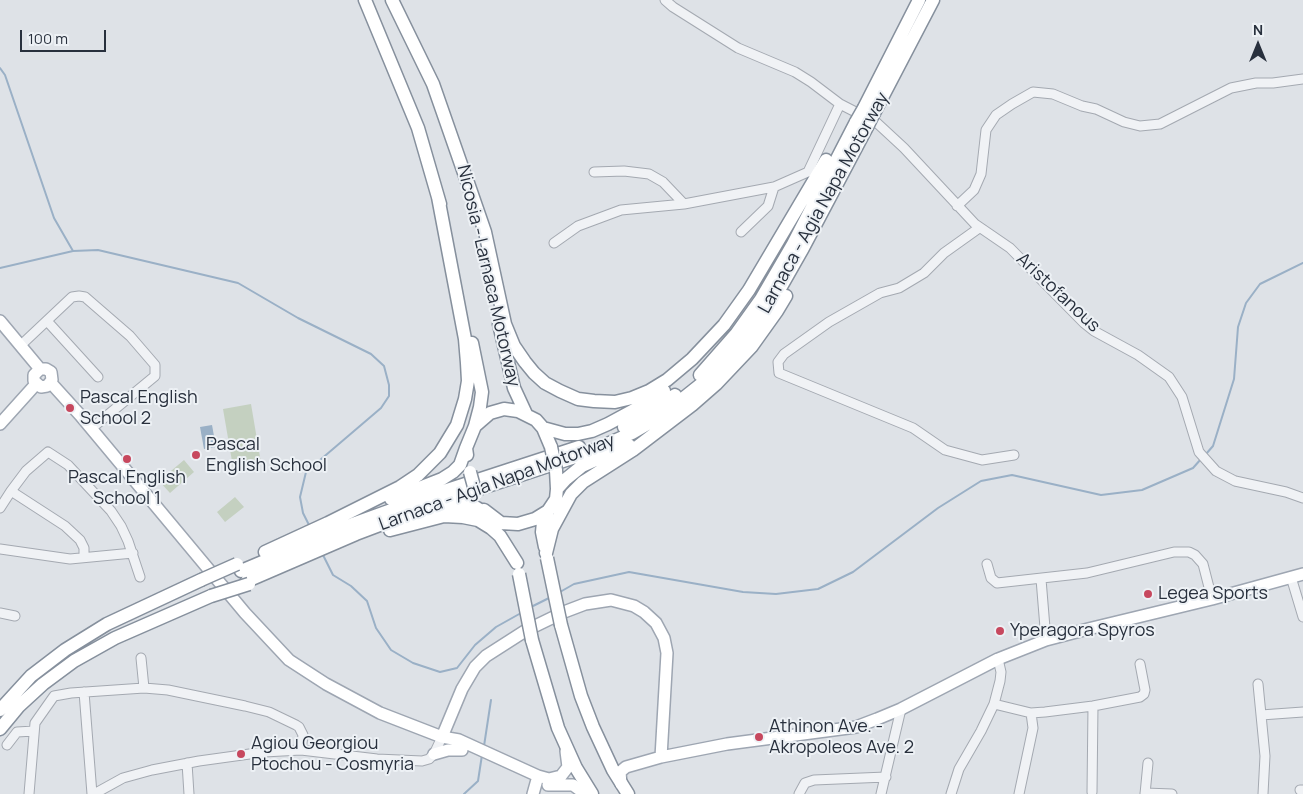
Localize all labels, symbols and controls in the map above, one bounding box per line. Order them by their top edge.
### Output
scale bar [22,20,109,52]
north arrow [1233,20,1283,70]
text: N [1253,20,1263,39]
text: 100 m [28,28,68,49]
street label: Larnaca - Agia Napa Motorway [754,89,894,317]
street label: Nicosia - Larnaca Motorway [452,163,524,389]
street label: Aristofanous [1012,249,1104,337]
place label: Pascal English School 2 [80,387,198,429]
marker: Pascal English School 2 [64,402,76,414]
street label: Larnaca - Agia Napa Motorway [376,430,618,536]
place label: Pascal English School [206,434,327,476]
marker: Pascal English School [190,449,202,461]
marker: Pascal English School 1 [121,453,133,465]
place label: Pascal English School 1 [68,467,186,509]
place label: Legea Sports [1158,583,1268,605]
marker: Legea Sports [1142,588,1154,600]
place label: Yperagora Spyros [1010,620,1155,642]
marker: Yperagora Spyros [994,625,1006,637]
place label: Athinon Ave. - Akropoleos Ave. 2 [769,716,914,759]
marker: Athinon Ave. - Akropoleos Ave. 2 [753,731,765,743]
place label: Agiou Georgiou Ptochou - Cosmyria [251,733,414,776]
marker: Agiou Georgiou Ptochou - Cosmyria [235,748,247,760]

